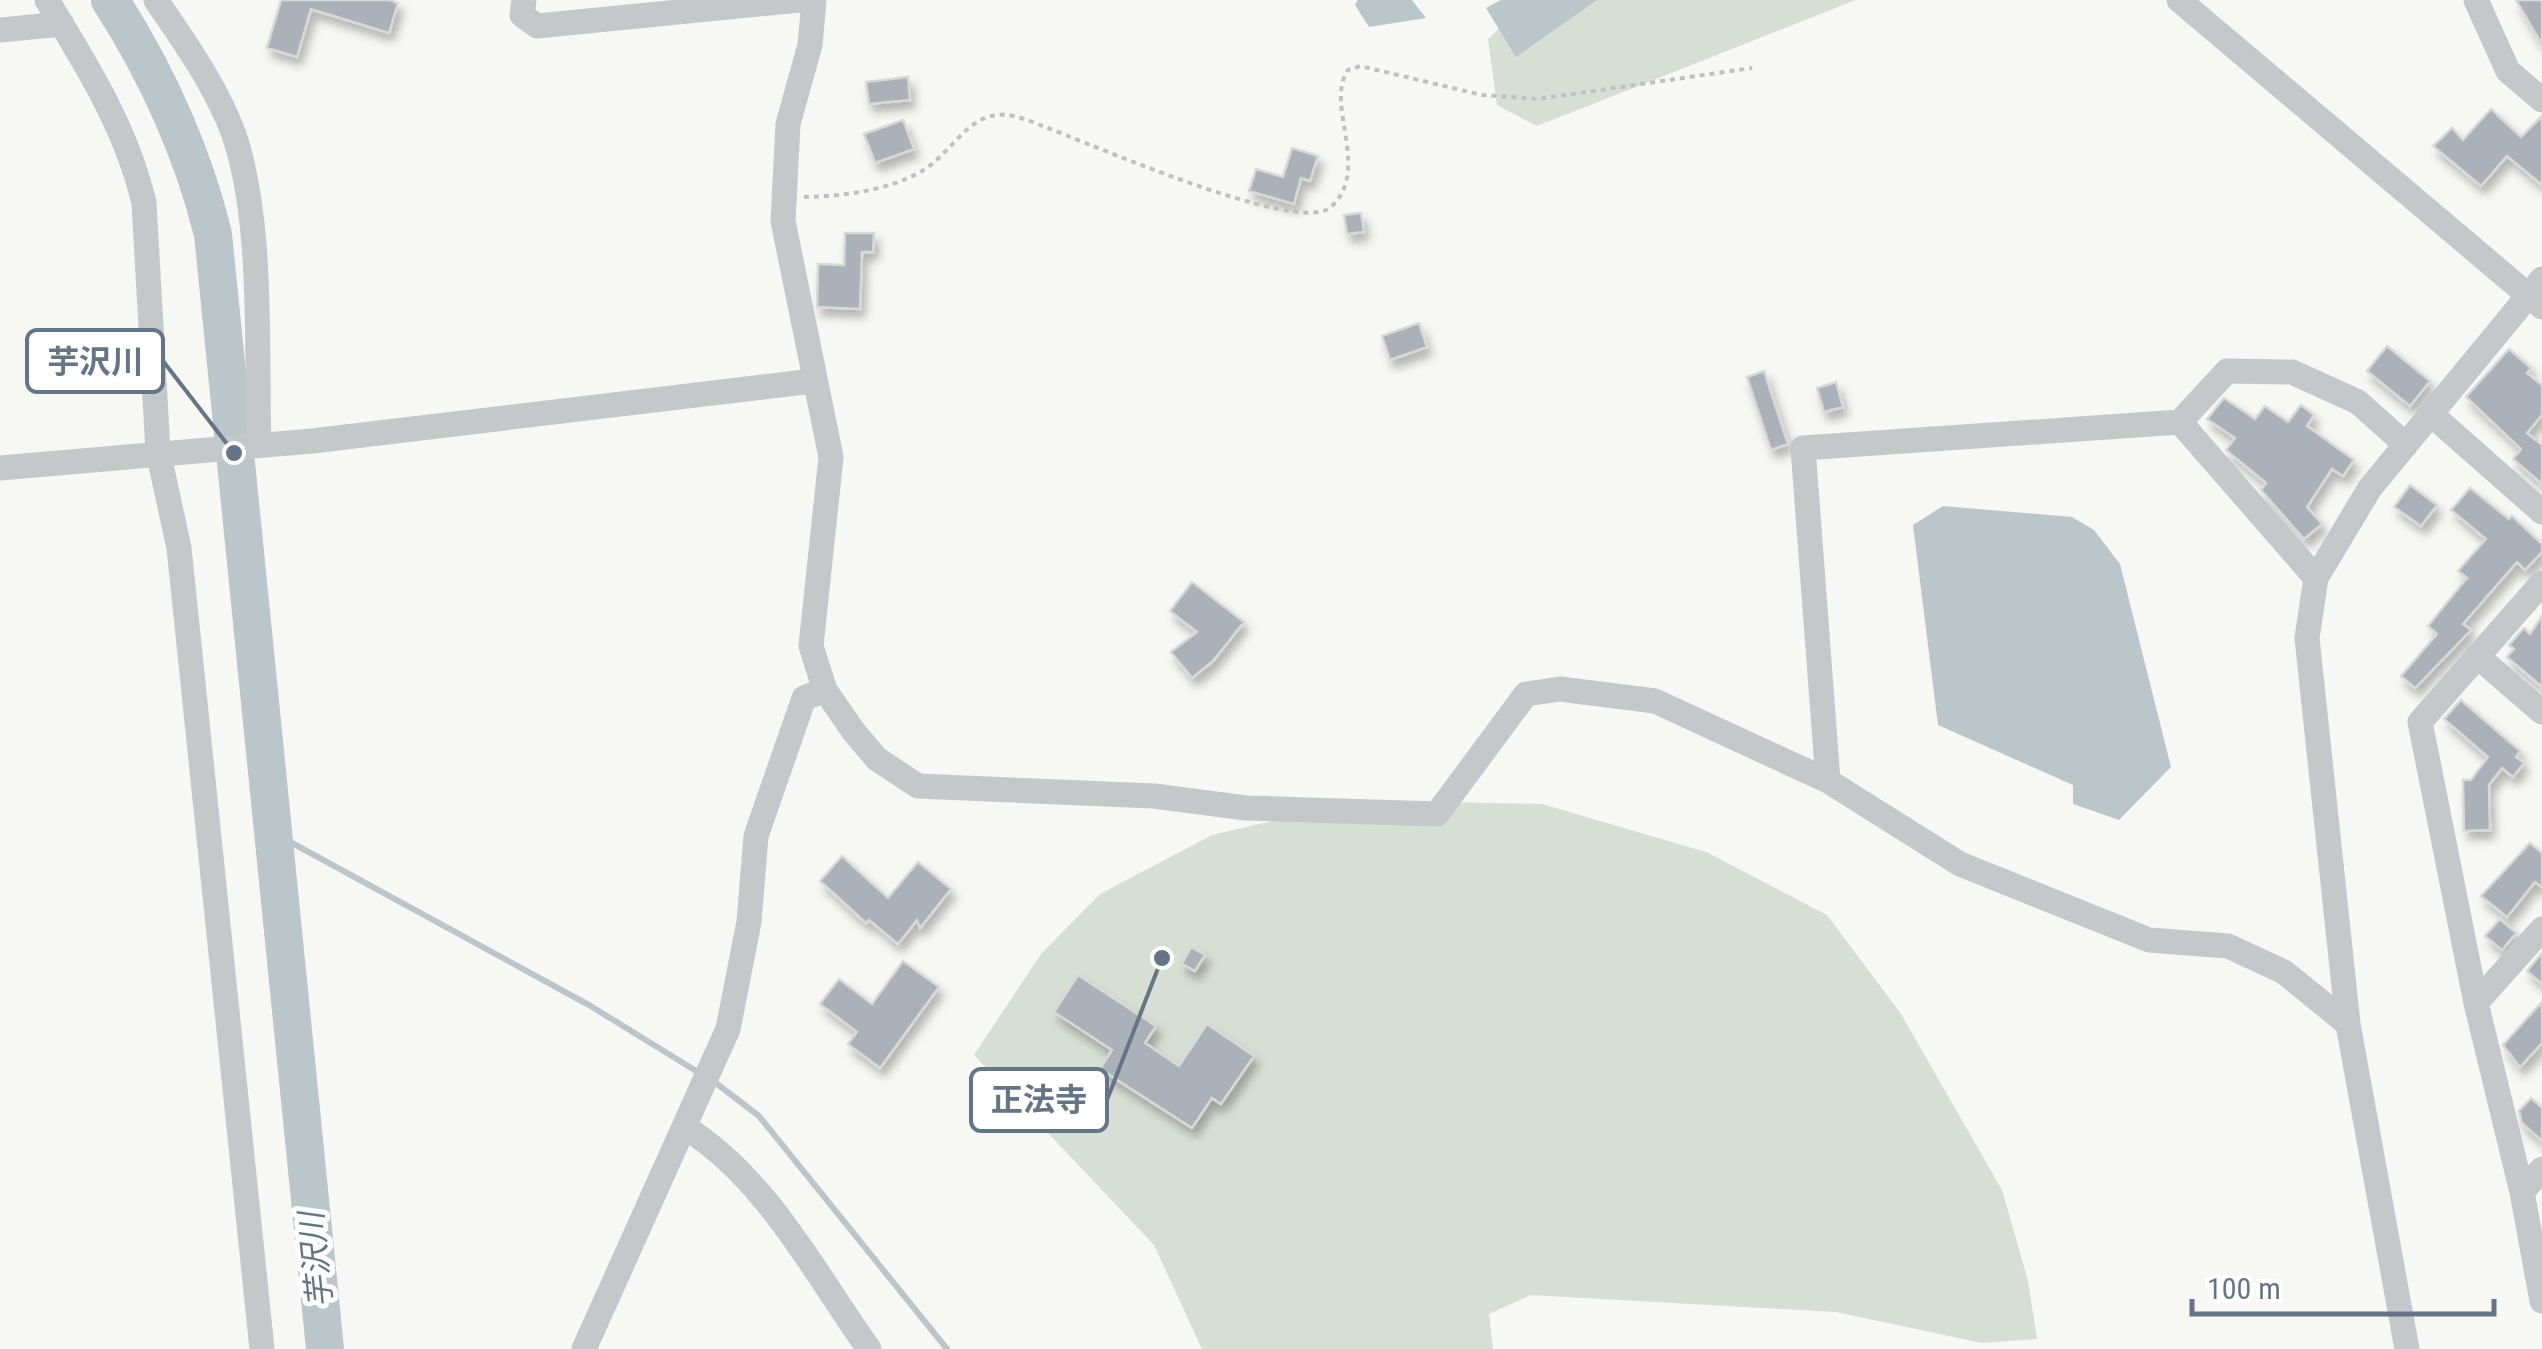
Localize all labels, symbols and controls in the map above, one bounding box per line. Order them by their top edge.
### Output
callout: 芋沢川 [27,330,163,392]
text: 芋沢川 [47,343,143,381]
callout: 正法寺 [971,1069,1107,1131]
text: 正法寺 [991,1081,1087,1119]
water label: 芋沢川 [292,1207,340,1310]
scale bar [2192,1254,2494,1316]
text: 100 m [2207,1271,2281,1306]

